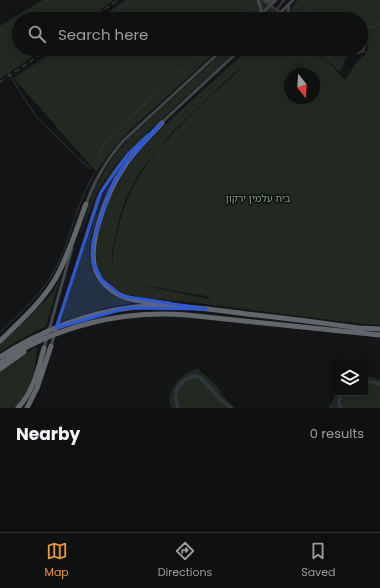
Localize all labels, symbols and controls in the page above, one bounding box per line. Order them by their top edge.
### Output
search box [12,12,368,56]
icon: search [26,23,48,45]
text: Search here [58,24,148,45]
north arrow [284,68,320,104]
park label: בית עלמין ירקון [225,191,291,206]
map controls [332,360,368,396]
button: layers [332,360,368,396]
text: Nearby [16,422,80,446]
text: 0 results [310,424,364,443]
tab: Map [44,540,69,581]
tab: Directions [158,540,212,581]
tab: Saved [301,540,336,581]

